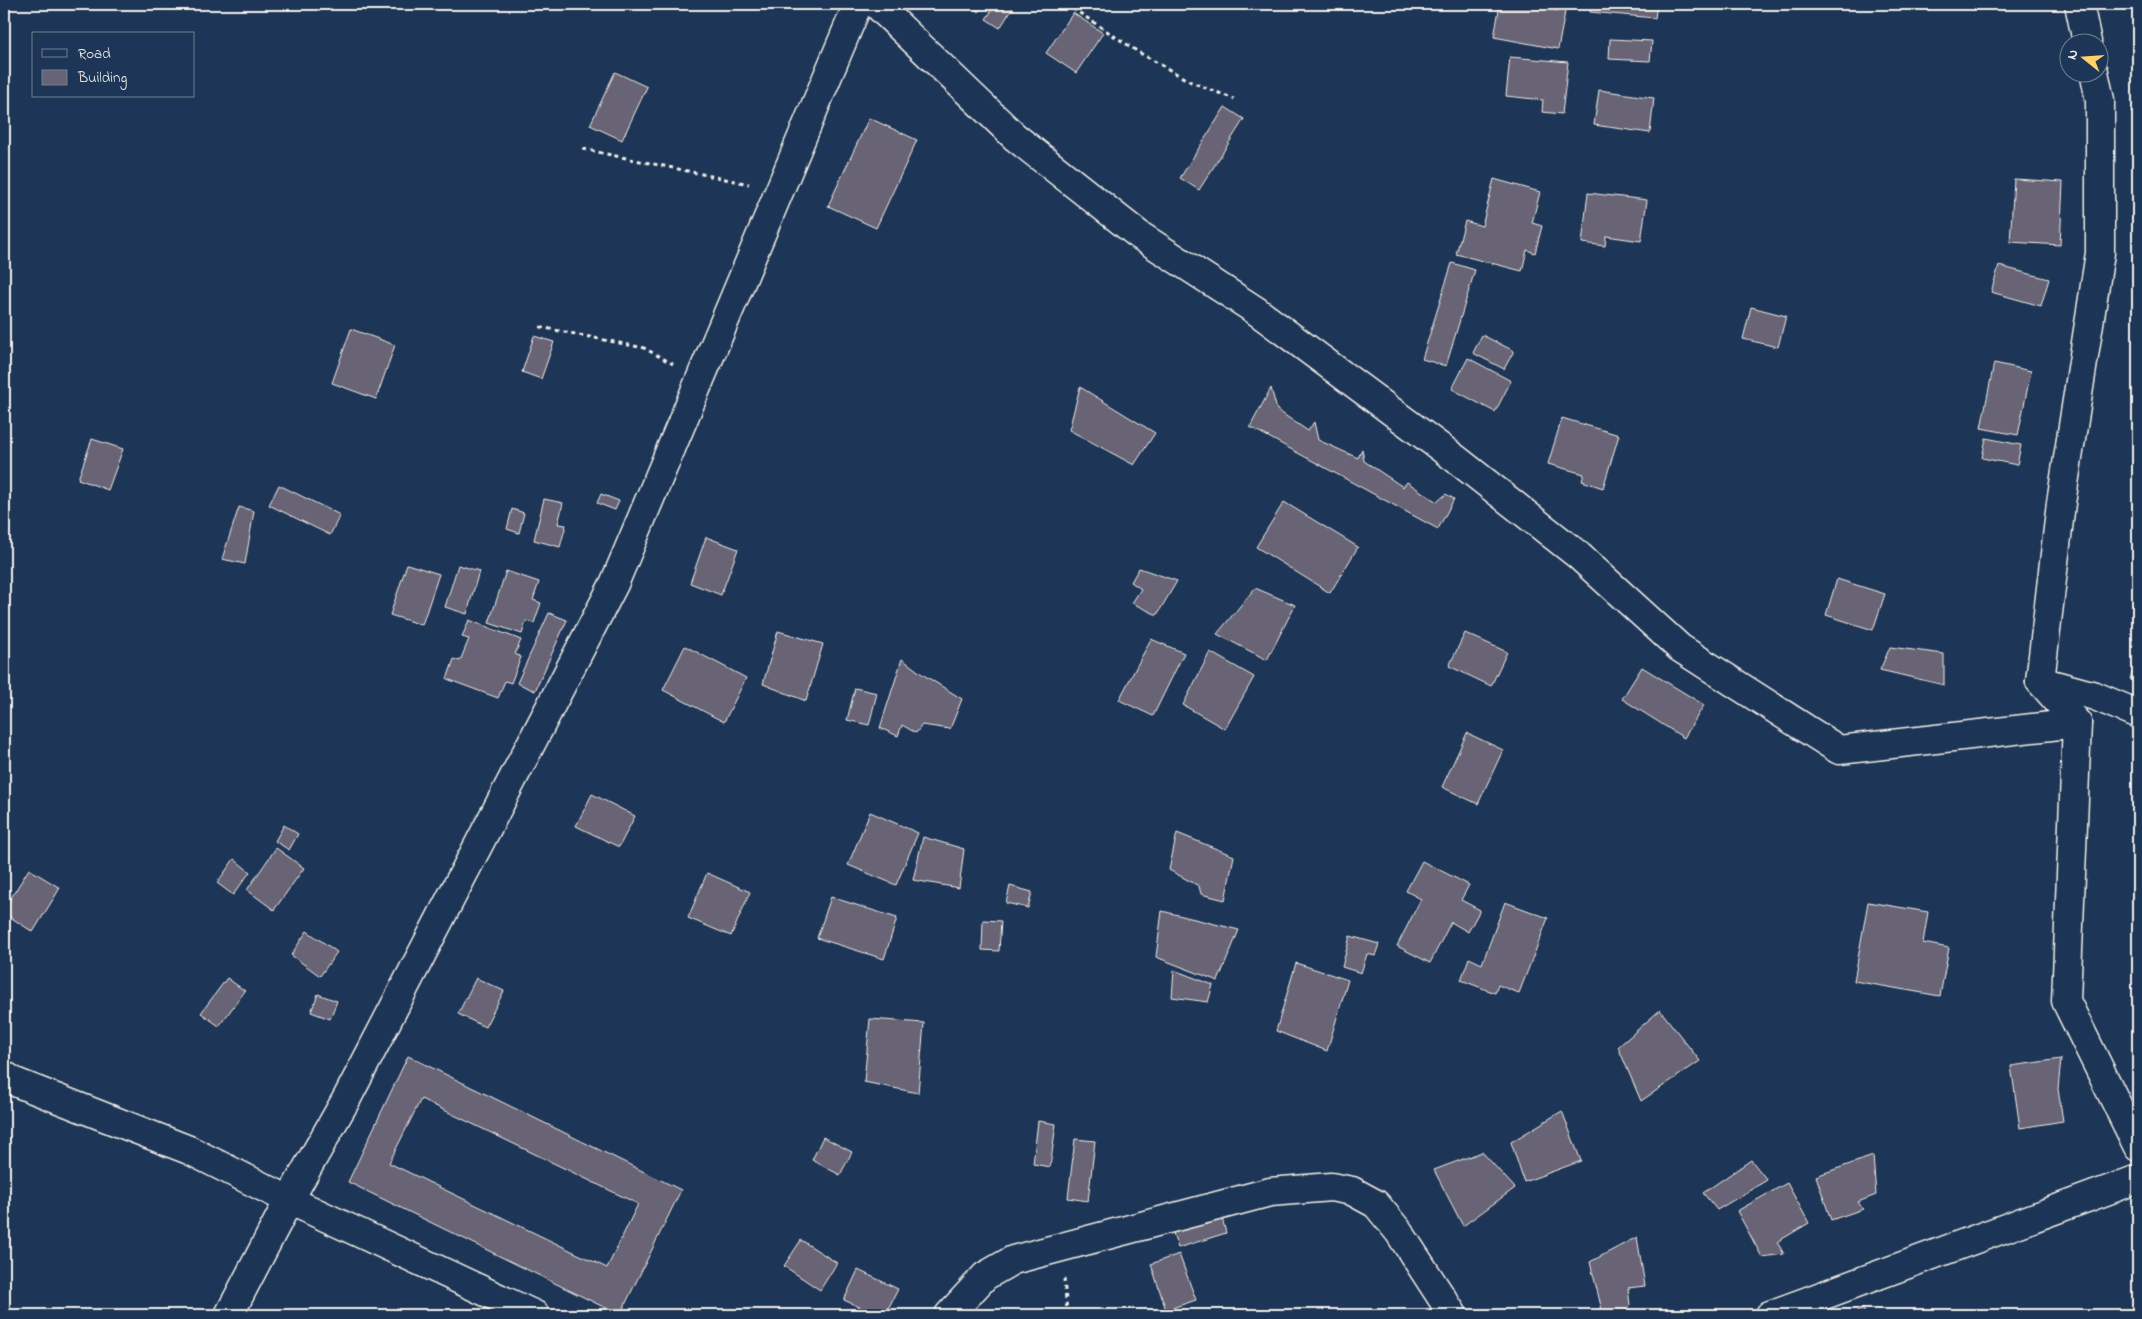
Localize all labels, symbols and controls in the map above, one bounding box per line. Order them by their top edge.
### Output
legend [32,32,195,98]
north arrow [2060,32,2110,82]
text: Road [78,43,111,65]
text: N [2062,47,2084,62]
text: Building [77,67,127,90]

